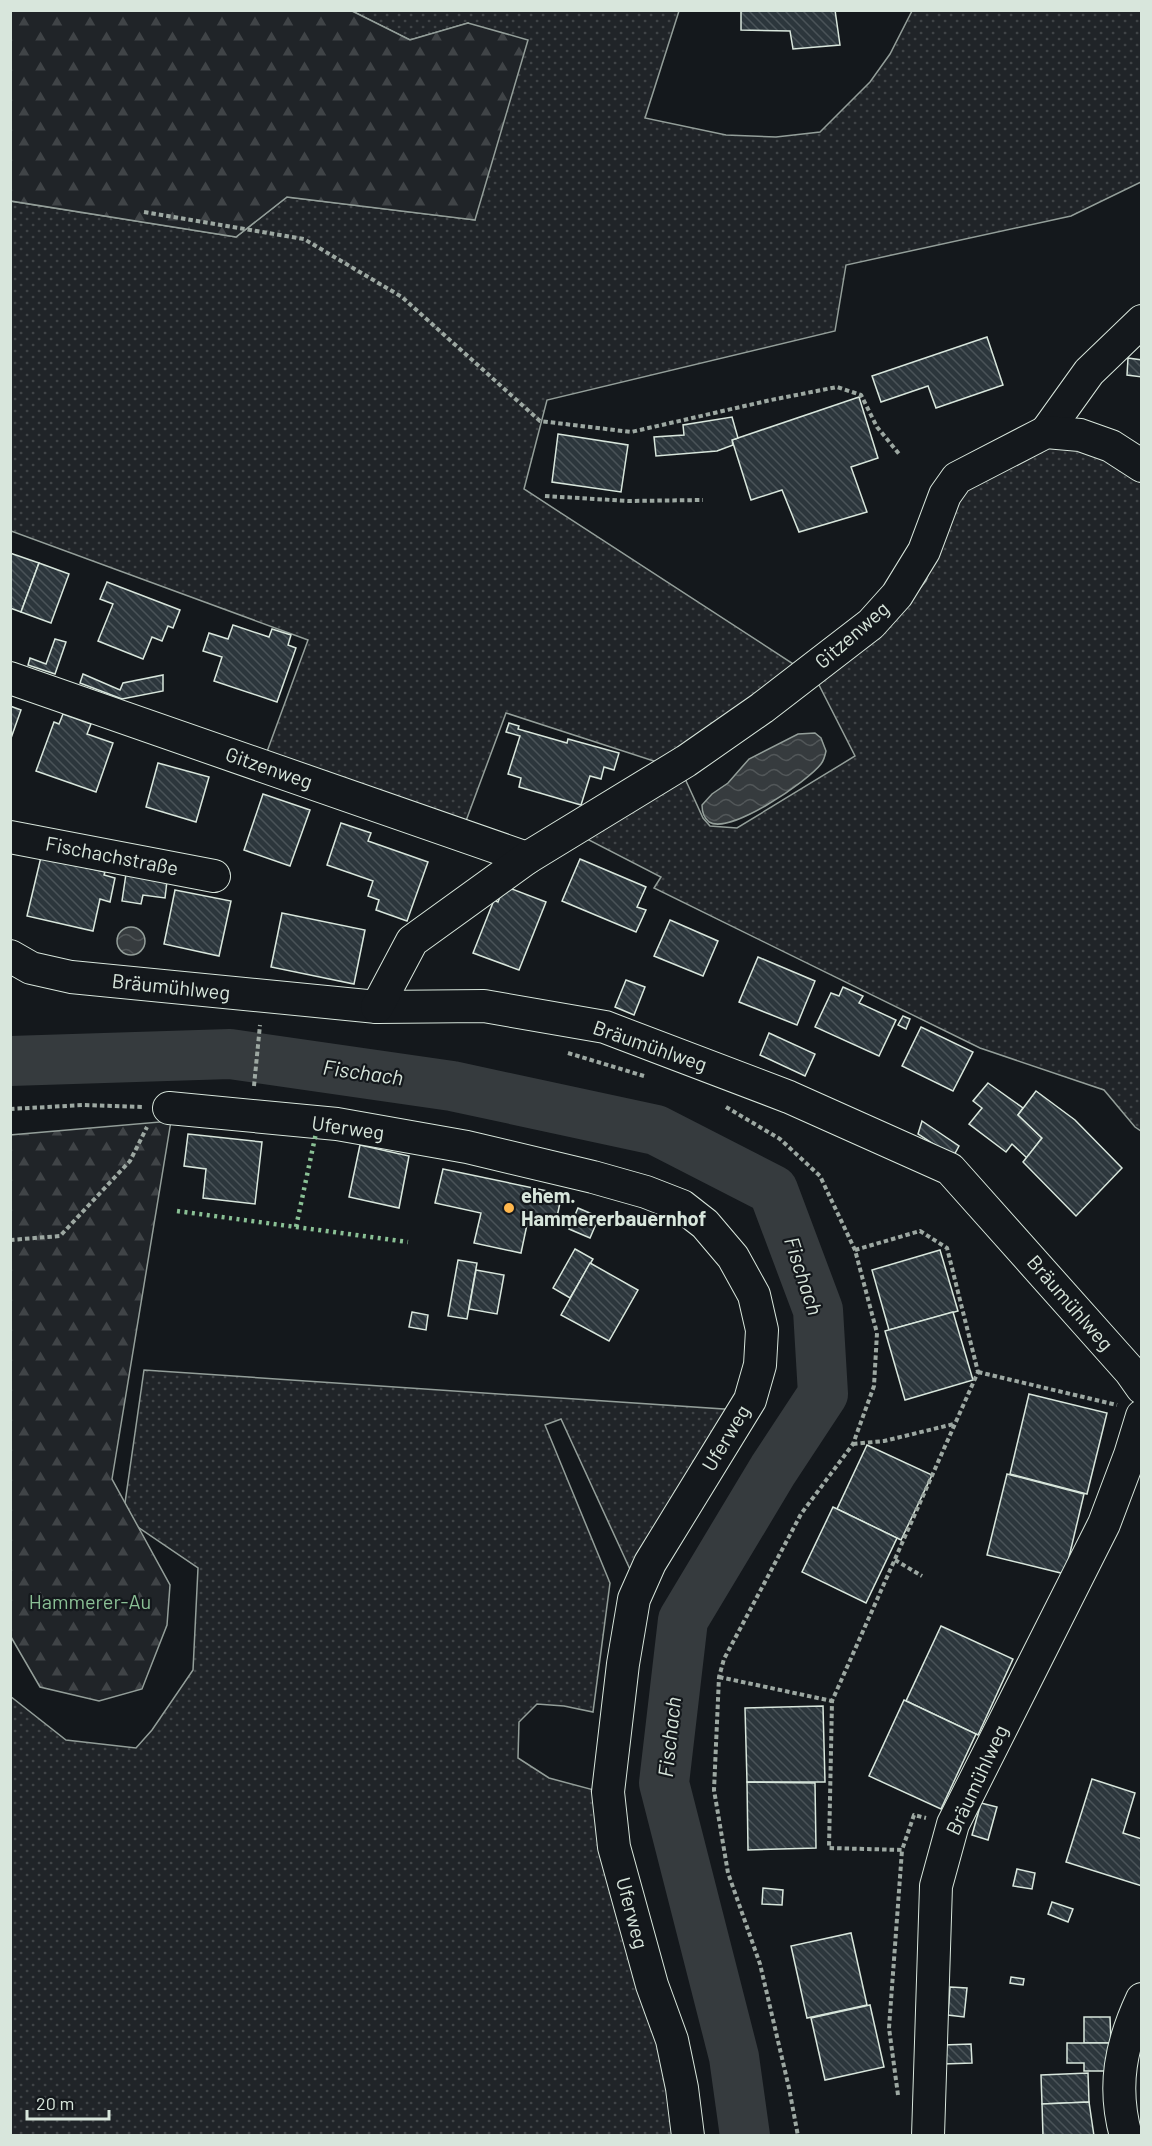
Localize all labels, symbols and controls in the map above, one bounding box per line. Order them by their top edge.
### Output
street label: Gitzenweg [809,596,893,673]
street label: Gitzenweg [223,741,316,793]
street label: Fischachstraße [44,830,181,880]
street label: Bräumühlweg [111,968,231,1004]
street label: Bräumühlweg [590,1014,710,1076]
water label: Fischach [321,1054,405,1090]
street label: Uferweg [310,1110,386,1144]
place label: ehem. Hammererbauernhof [521,1183,706,1230]
marker: ehem. Hammererbauernhof [502,1201,516,1215]
water label: Fischach [780,1233,829,1318]
street label: Bräumühlweg [1023,1250,1119,1355]
street label: Uferweg [696,1400,754,1475]
park label: Hammerer-Au [29,1589,151,1613]
water label: Fischach [652,1695,685,1778]
street label: Bräumühlweg [940,1721,1012,1839]
street label: Uferweg [612,1874,654,1951]
scale bar [27,2083,110,2121]
text: 20 m [36,2092,74,2114]

